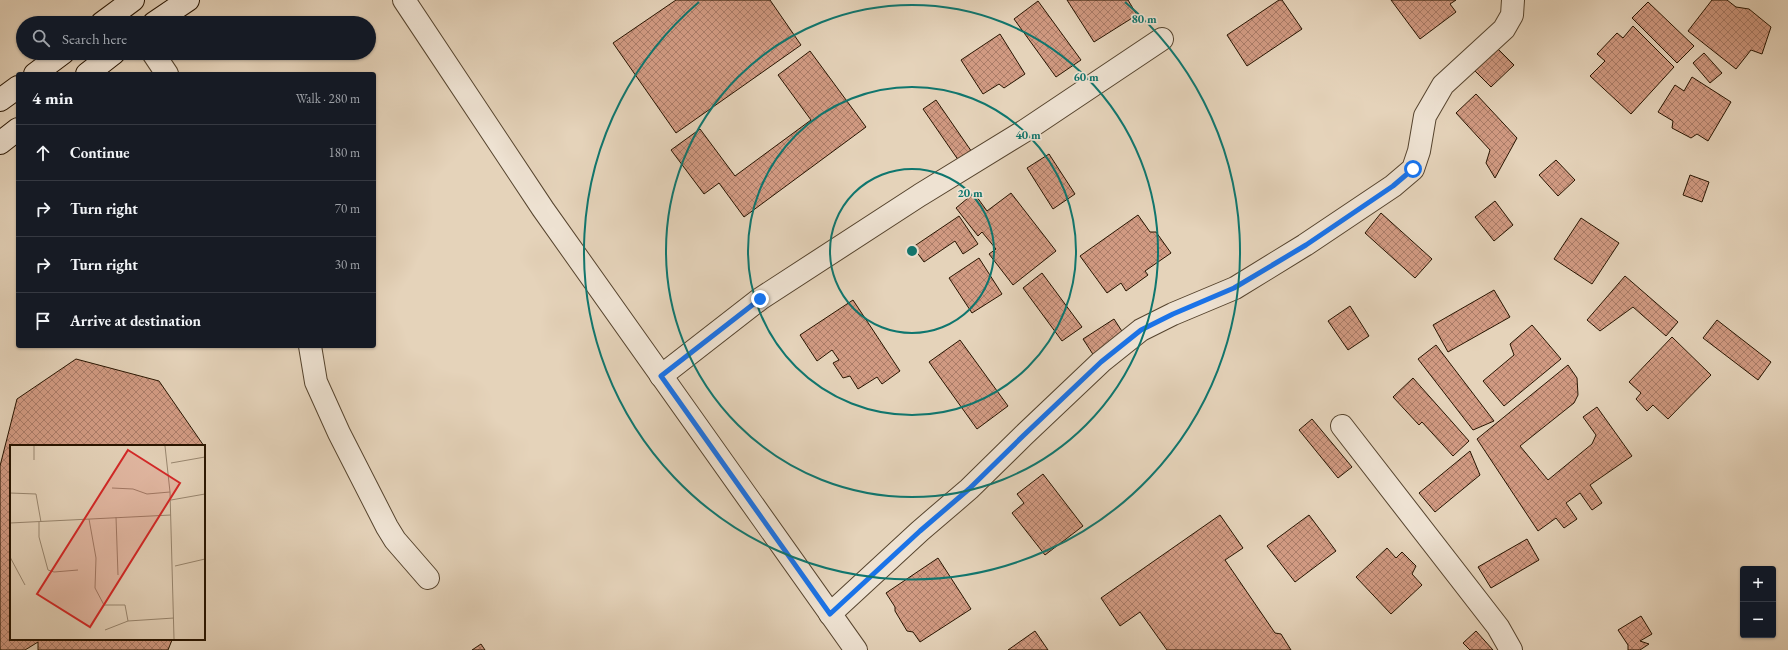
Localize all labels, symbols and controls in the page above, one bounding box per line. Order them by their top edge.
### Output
text: 80 m [1131,11,1157,27]
search box [16,16,376,60]
icon: search [30,27,52,49]
text: Search here [62,29,127,48]
text: 60 m [1073,69,1099,85]
text: 4 min [32,87,73,109]
text: Walk · 280 m [296,90,360,107]
text: 40 m [1015,127,1041,143]
icon: ahead [32,142,54,164]
text: Continue [70,143,130,162]
text: 180 m [329,144,360,161]
route start [1404,160,1422,178]
text: 20 m [957,185,983,201]
icon: right [32,198,54,220]
text: Turn right [70,199,138,218]
text: 70 m [335,200,360,217]
centre of rings [905,244,919,258]
icon: right [32,254,54,276]
text: Turn right [70,255,138,274]
text: 30 m [335,256,360,273]
route end [751,290,769,308]
icon: arrive [32,310,54,332]
text: Arrive at destination [70,311,201,330]
inset map [10,445,205,640]
map controls [1740,566,1776,638]
button: + [1740,566,1776,602]
button: − [1740,602,1776,638]

